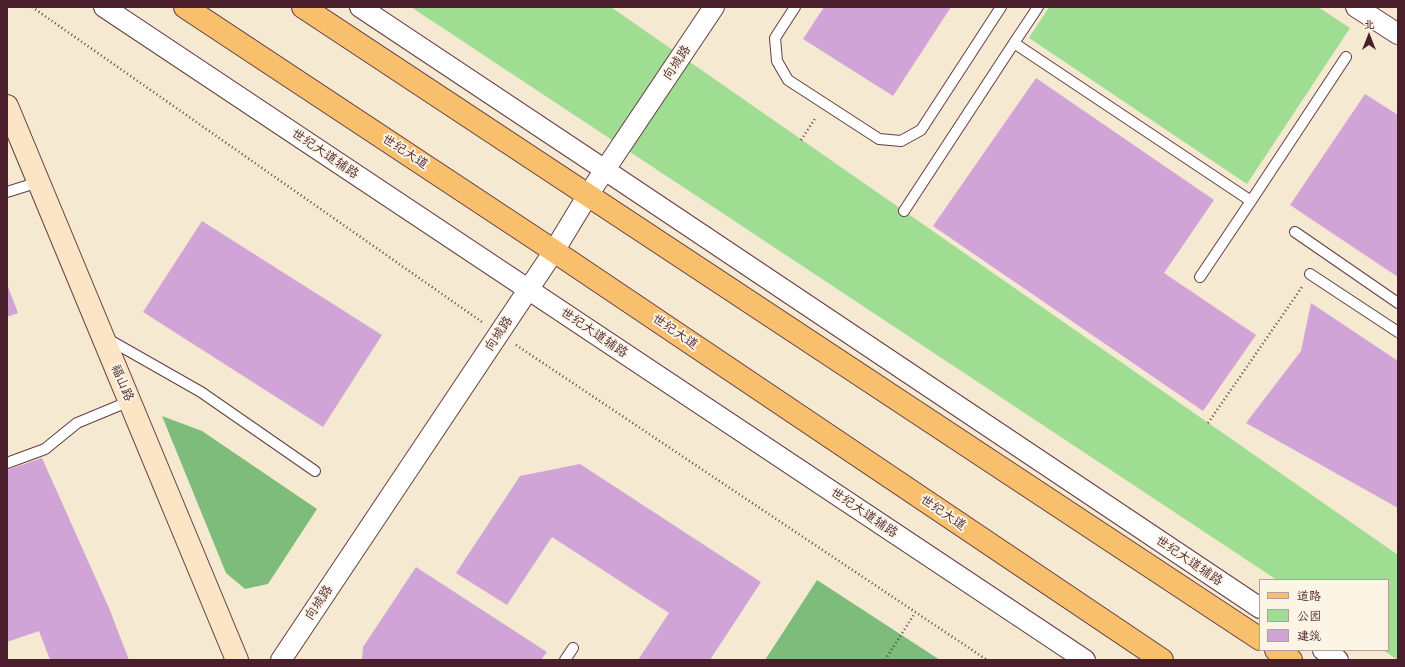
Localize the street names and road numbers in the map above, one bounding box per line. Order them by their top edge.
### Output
street label: 向城路 [660,42,694,84]
street label: 世纪大道辅路 [288,126,362,182]
street label: 世纪大道 [379,131,431,173]
street label: 世纪大道辅路 [557,305,631,361]
street label: 世纪大道 [649,311,701,353]
street label: 向城路 [482,313,516,355]
street label: 福山路 [107,362,137,404]
street label: 世纪大道辅路 [827,485,901,541]
street label: 世纪大道 [917,492,969,534]
street label: 世纪大道辅路 [1152,533,1226,589]
street label: 向城路 [302,582,336,624]

